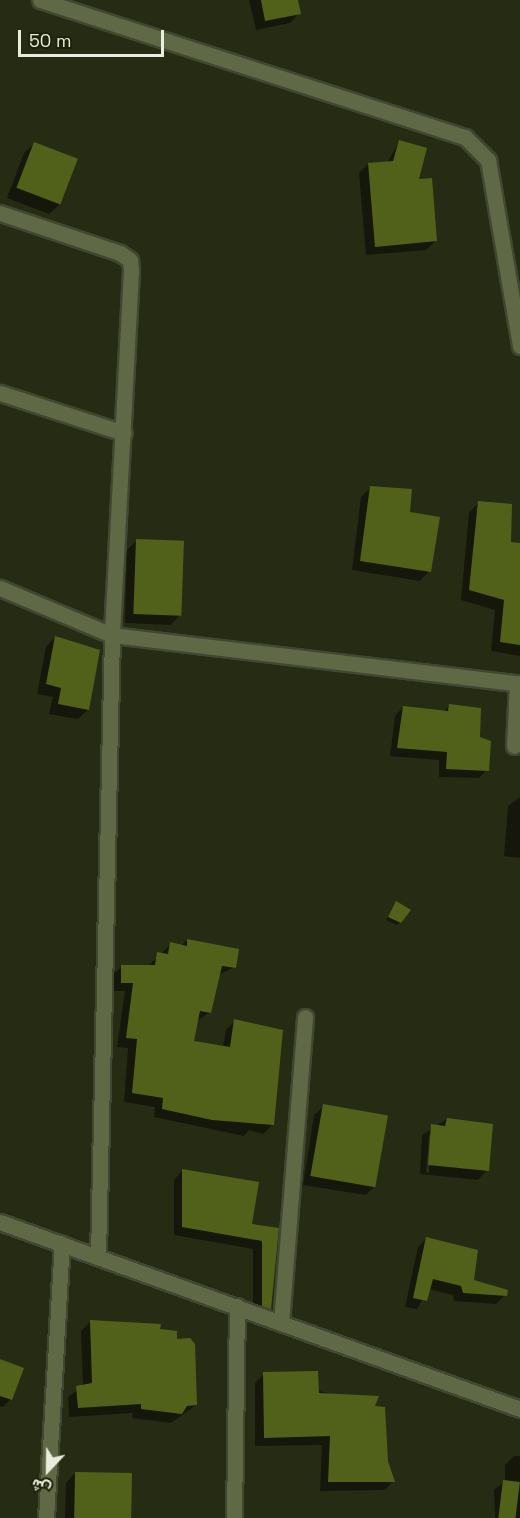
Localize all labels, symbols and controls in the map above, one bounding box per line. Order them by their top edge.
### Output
scale bar [21,18,166,56]
text: 50 m [29,29,71,52]
north arrow [18,1440,78,1500]
text: ش [28,1474,54,1500]

